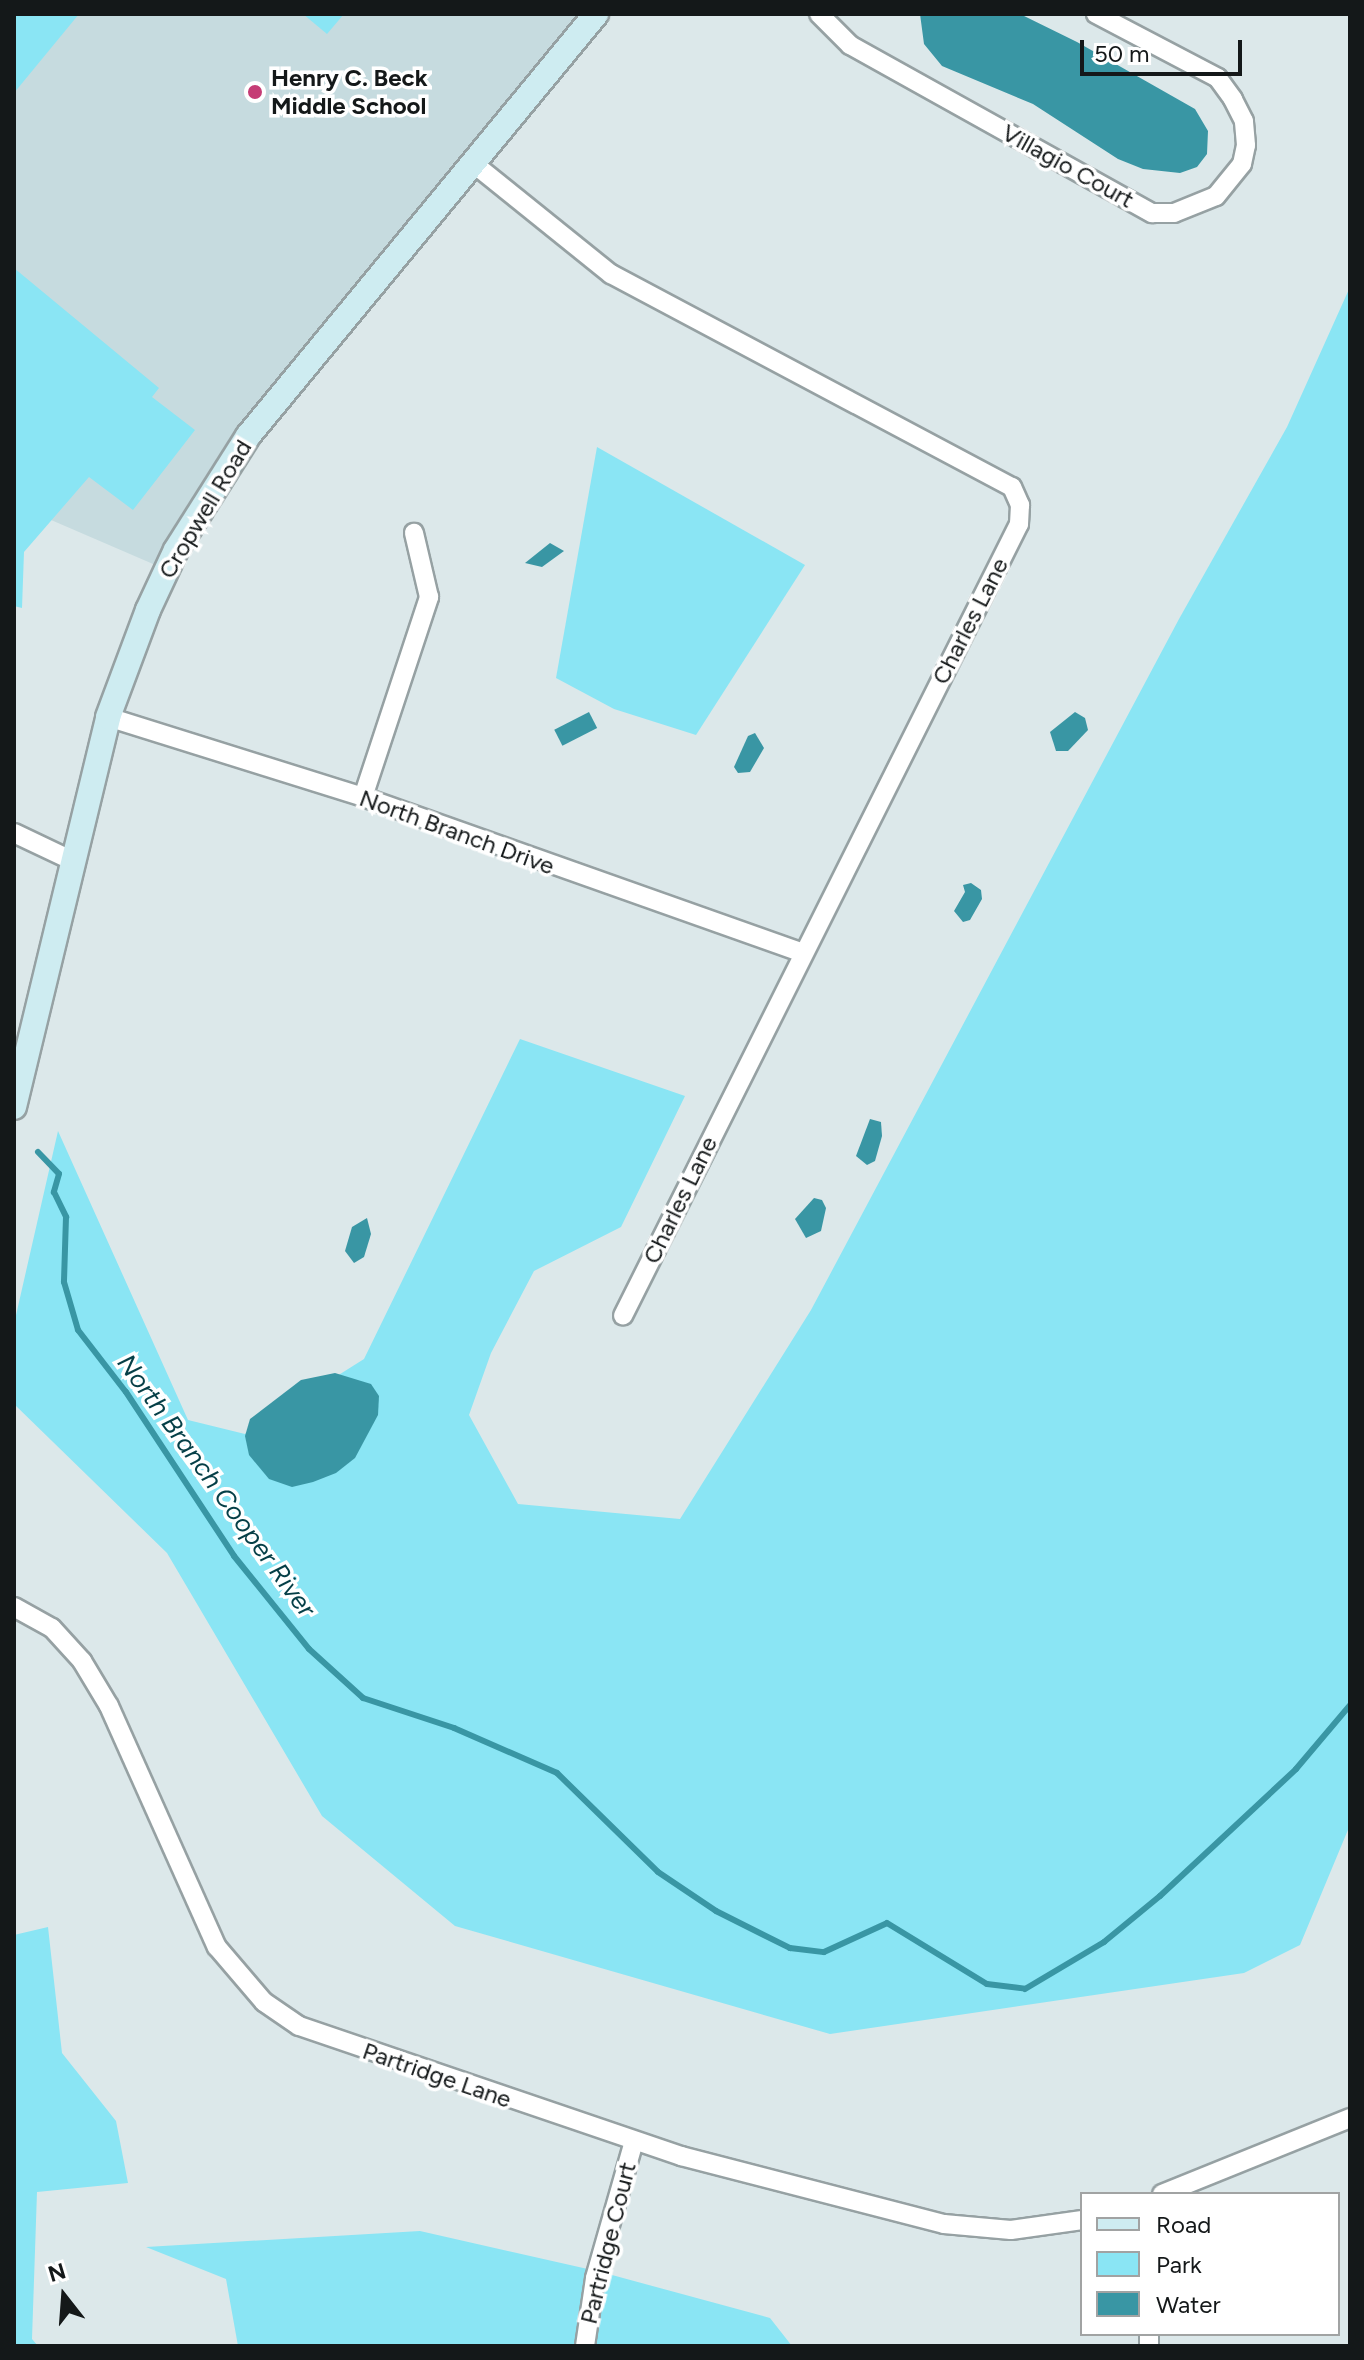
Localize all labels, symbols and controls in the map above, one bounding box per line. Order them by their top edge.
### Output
scale bar [1084,24,1246,74]
text: 50 m [1094,39,1150,68]
place label: Henry C. Beck Middle School [271,64,428,120]
marker: Henry C. Beck Middle School [246,83,264,101]
street label: Villagio Court [997,118,1139,214]
street label: Cropwell Road [152,434,258,584]
street label: Charles Lane [926,553,1014,689]
street label: North Branch Drive [356,783,558,881]
street label: Charles Lane [637,1132,723,1268]
water label: North Branch Cooper River [110,1349,322,1623]
street label: Partridge Lane [359,2036,515,2114]
street label: Partridge Court [574,2159,642,2327]
legend [1080,2192,1340,2336]
text: Road [1156,2210,1211,2239]
text: Park [1156,2250,1202,2279]
north arrow [24,2256,104,2336]
text: N [45,2257,69,2288]
text: Water [1156,2290,1221,2319]

